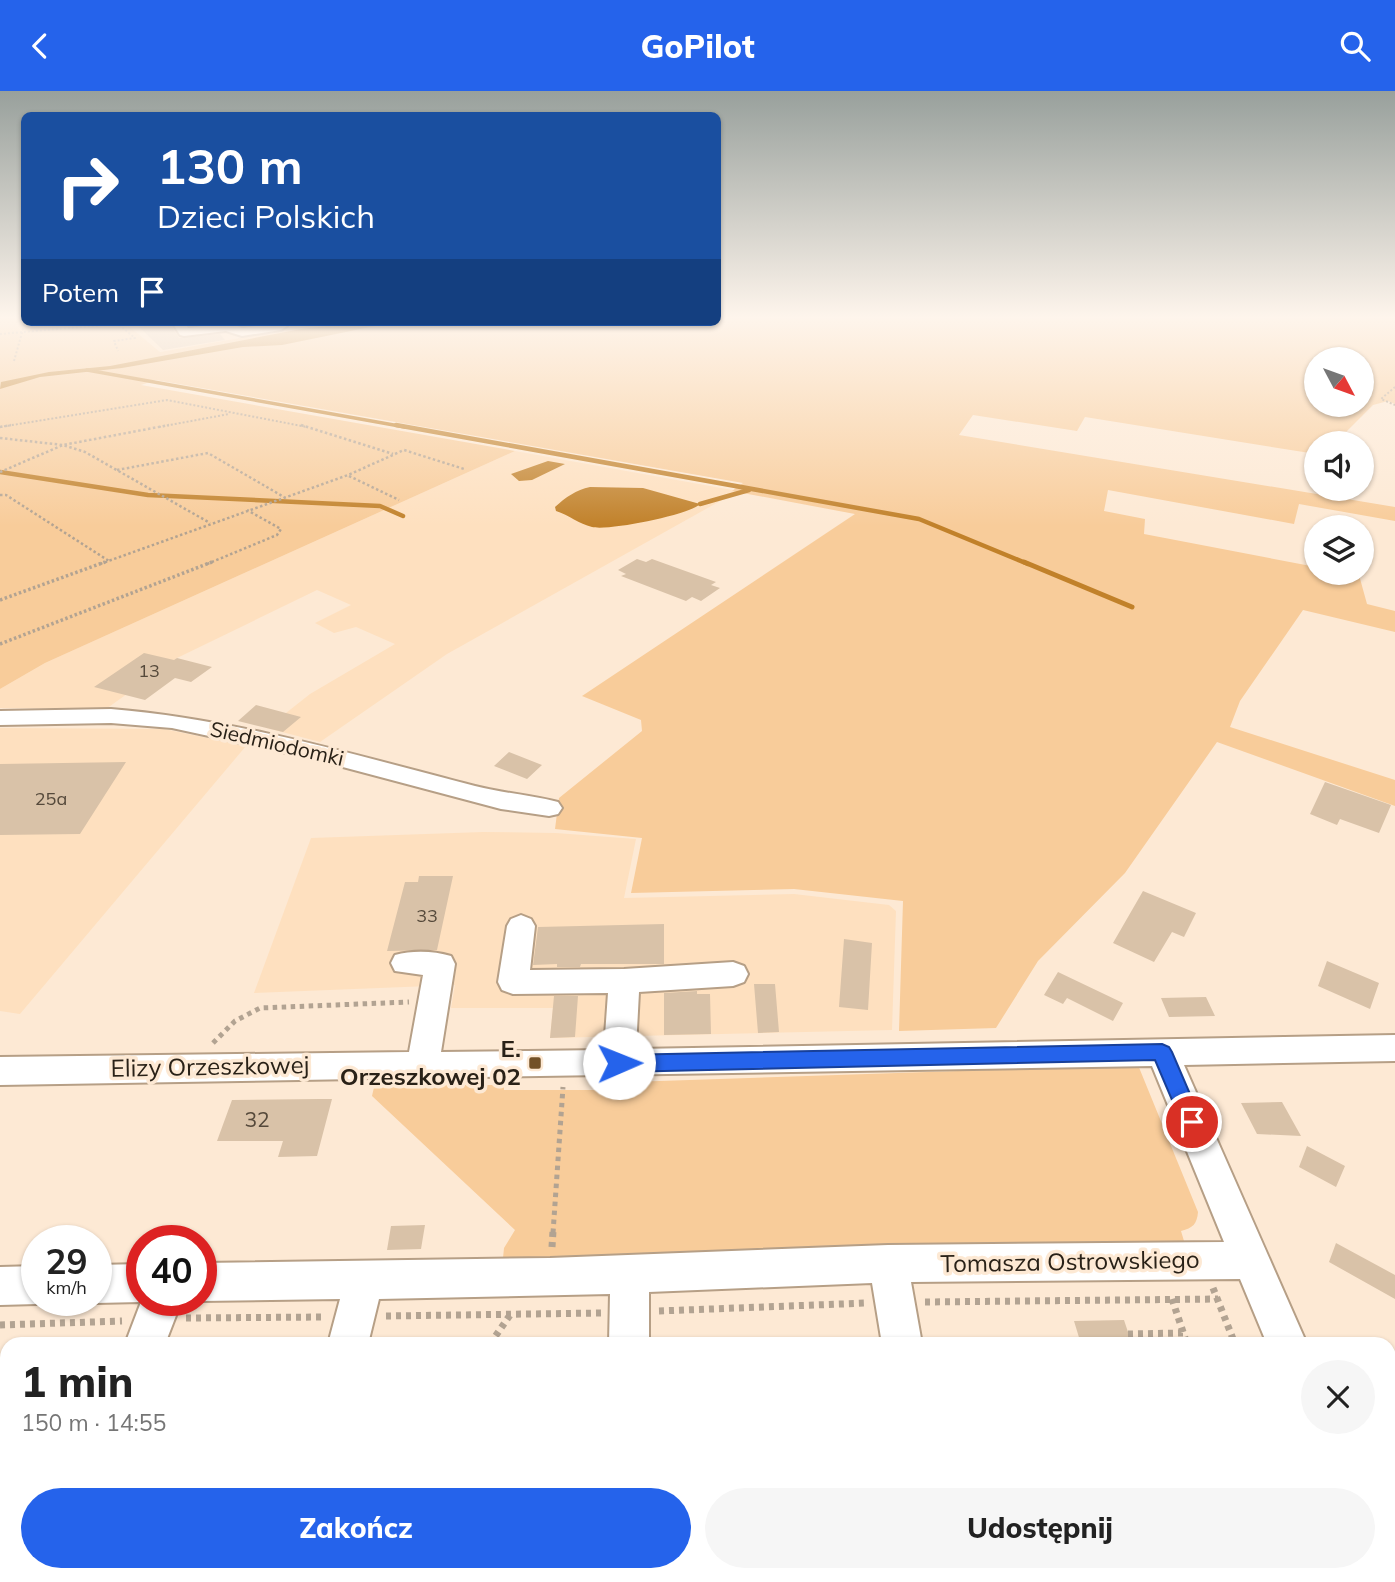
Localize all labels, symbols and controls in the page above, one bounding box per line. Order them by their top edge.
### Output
text: GoPilot [640,26,755,66]
icon: back [21,27,59,65]
icon: search [1336,27,1374,65]
text: 130 m [157,135,303,196]
icon: right [42,140,133,231]
text: Dzieci Polskich [157,196,375,236]
icon: arrive [133,273,171,311]
text: Potem [42,276,119,309]
north arrow [1304,347,1374,417]
map controls [1304,347,1374,585]
button: sound [1304,431,1374,501]
button: layers [1304,515,1374,585]
house number: 13 [138,659,160,682]
street label: Siedmiodomki [208,715,347,771]
house number: 25a [35,787,67,810]
house number: 33 [416,904,438,927]
position arrow [582,1026,656,1100]
place label: E. Orzeszkowej 02 [340,1033,521,1091]
street label: Elizy Orzeszkowej [110,1049,310,1083]
marker: E. Orzeszkowej 02 [527,1055,543,1071]
pin [1162,1092,1222,1152]
icon: arrive [1173,1103,1211,1141]
house number: 32 [244,1106,270,1132]
speed limit sign: 40 [126,1225,217,1316]
text: 29 [45,1239,88,1283]
street label: Tomasza Ostrowskiego [940,1244,1200,1278]
text: km/h [46,1276,87,1299]
text: 1 min [21,1355,134,1408]
button: close [1301,1360,1375,1434]
text: 150 m · 14:55 [21,1408,166,1437]
button: Zakończ [21,1488,691,1568]
button: Udostępnij [705,1488,1375,1568]

